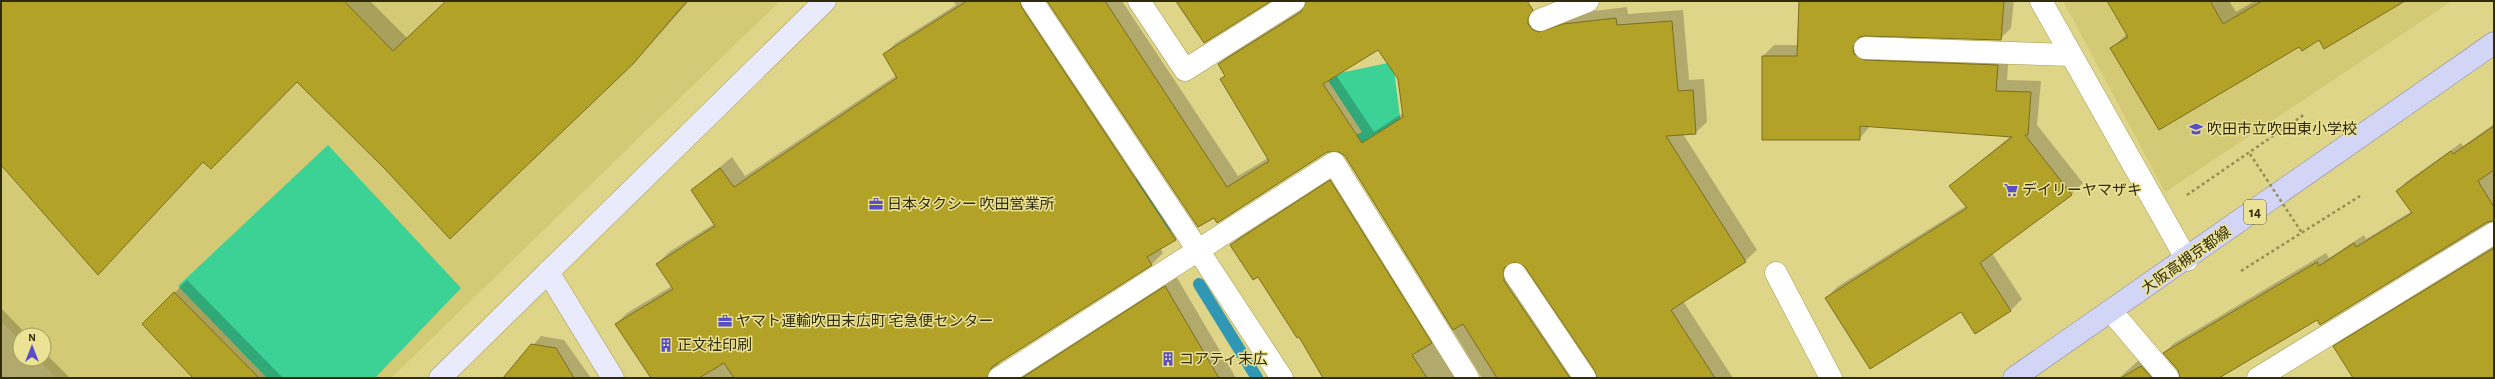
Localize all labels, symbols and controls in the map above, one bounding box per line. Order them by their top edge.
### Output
school or university icon: 吹田市立吹田東小学校 [2188,121,2204,137]
place label: 吹田市立吹田東小学校 [2207,121,2357,137]
supermarket icon: デイリーヤマザキ [2003,182,2019,198]
place label: デイリーヤマザキ [2022,182,2142,198]
office icon: 日本タクシー 吹田営業所 [868,196,884,212]
place label: 日本タクシー 吹田営業所 [887,196,1054,212]
road number: 14 [2244,200,2266,224]
street label: 大阪高槻京都線 [2138,223,2234,297]
place label: ヤマト運輸吹田末広町 宅急便センター [736,312,993,329]
office icon: ヤマト運輸吹田末広町 宅急便センター [717,313,733,329]
north arrow [12,327,52,367]
text: N [28,332,36,343]
building icon: 正文社印刷 [658,337,674,353]
place label: 正文社印刷 [677,337,752,353]
building icon: コアティ末広 [1160,351,1176,367]
place label: コアティ末広 [1179,351,1268,367]

